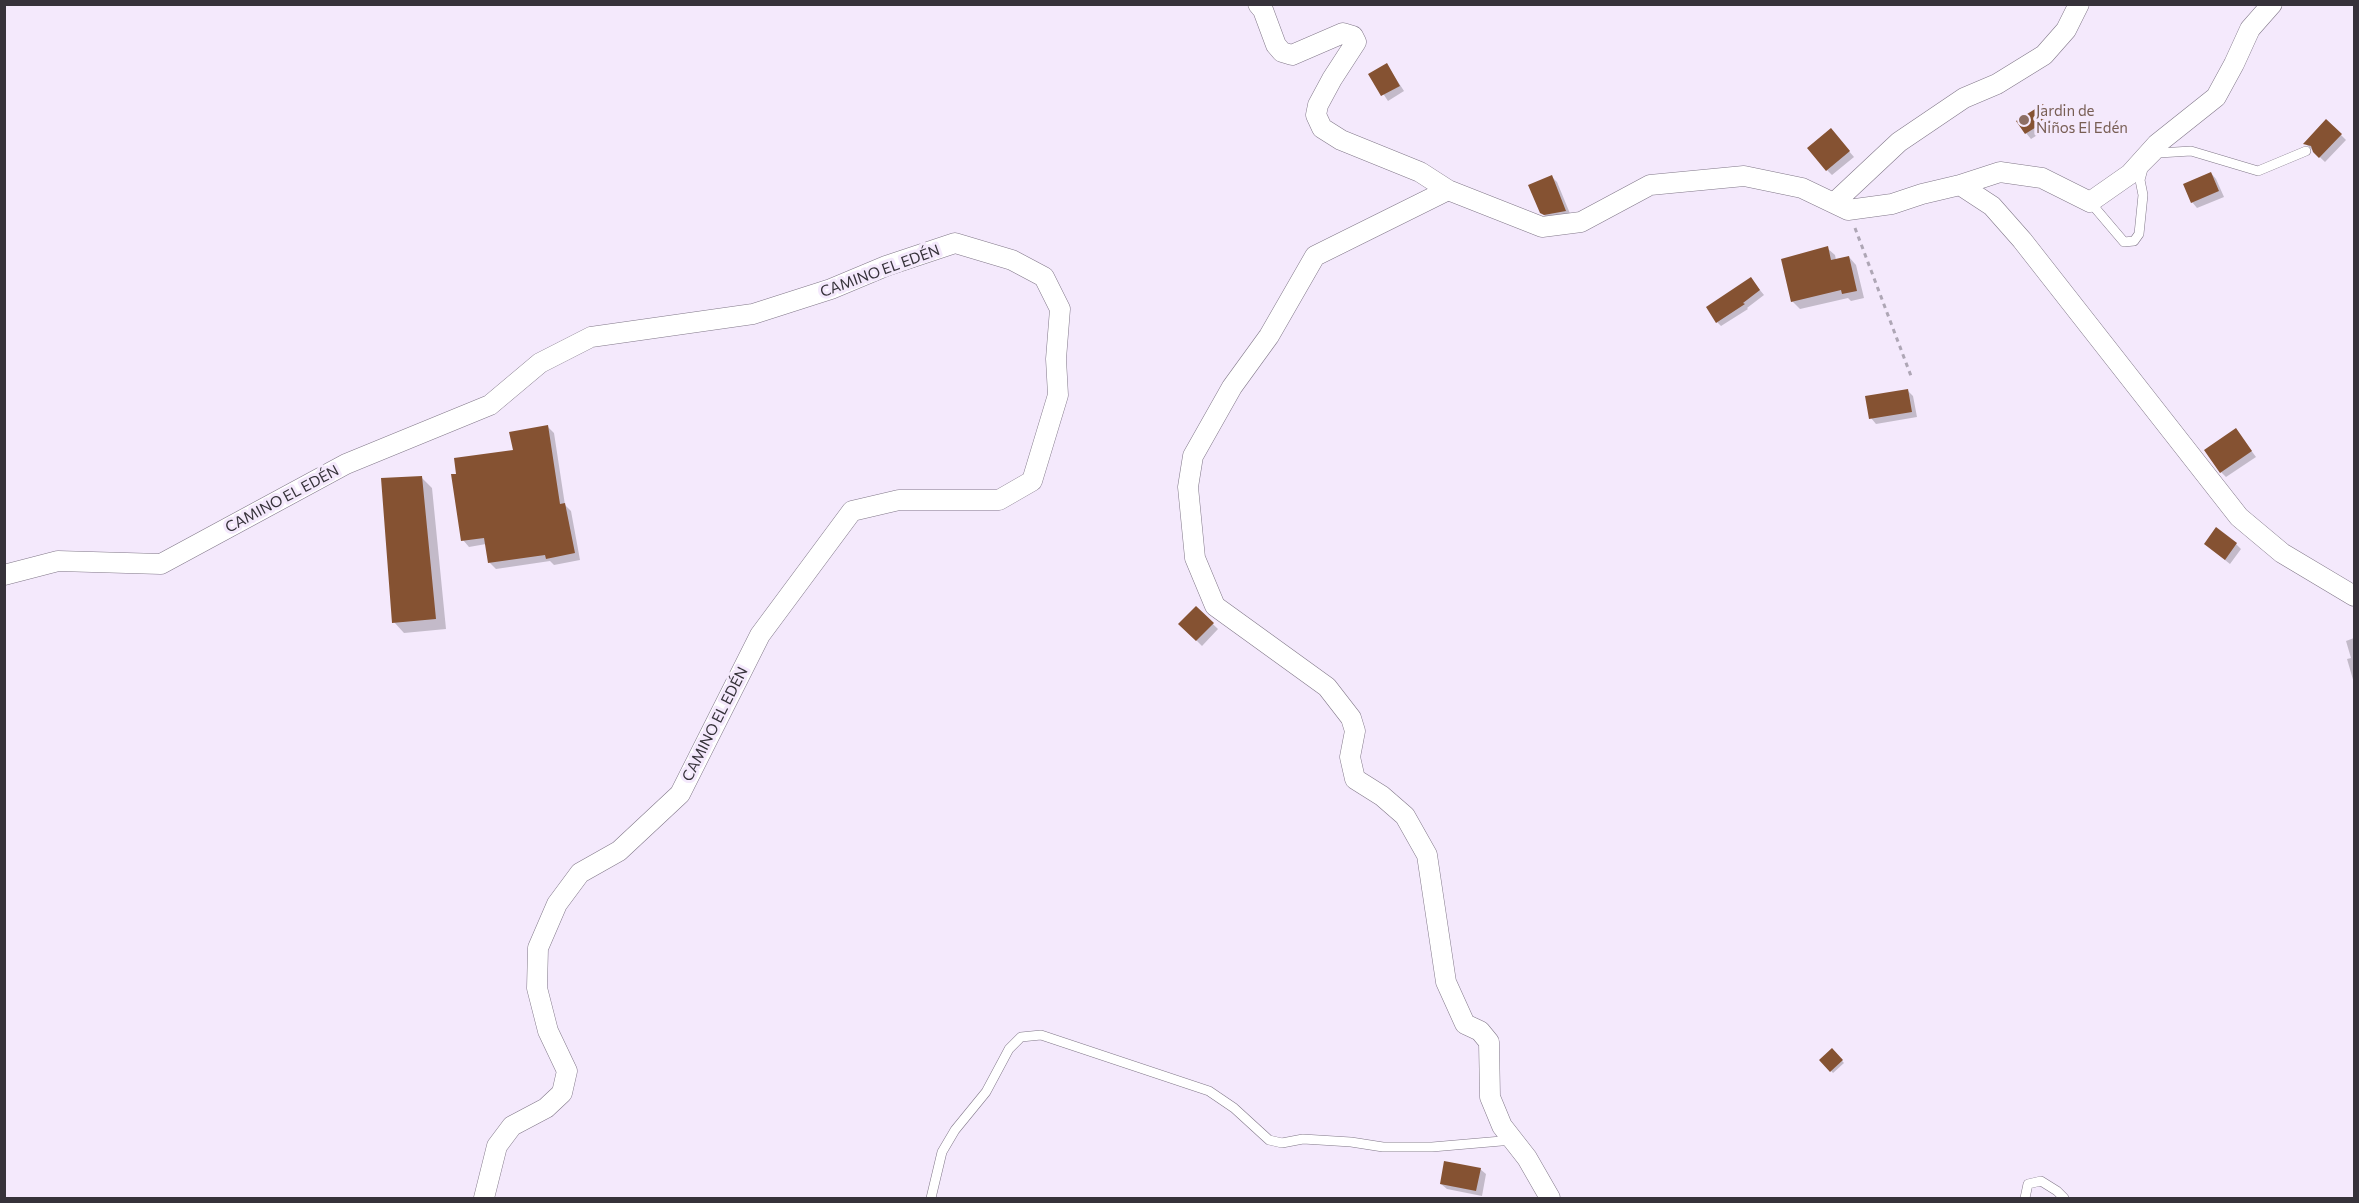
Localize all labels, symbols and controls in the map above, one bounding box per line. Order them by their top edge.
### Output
place label: Jardin de Niños El Edén [2036,102,2128,137]
marker: Jardin de Niños El Edén [2017,113,2031,127]
street label: CAMINO EL EDÉN [818,241,942,301]
street label: CAMINO EL EDÉN [222,461,342,537]
street label: CAMINO EL EDÉN [678,664,752,784]

